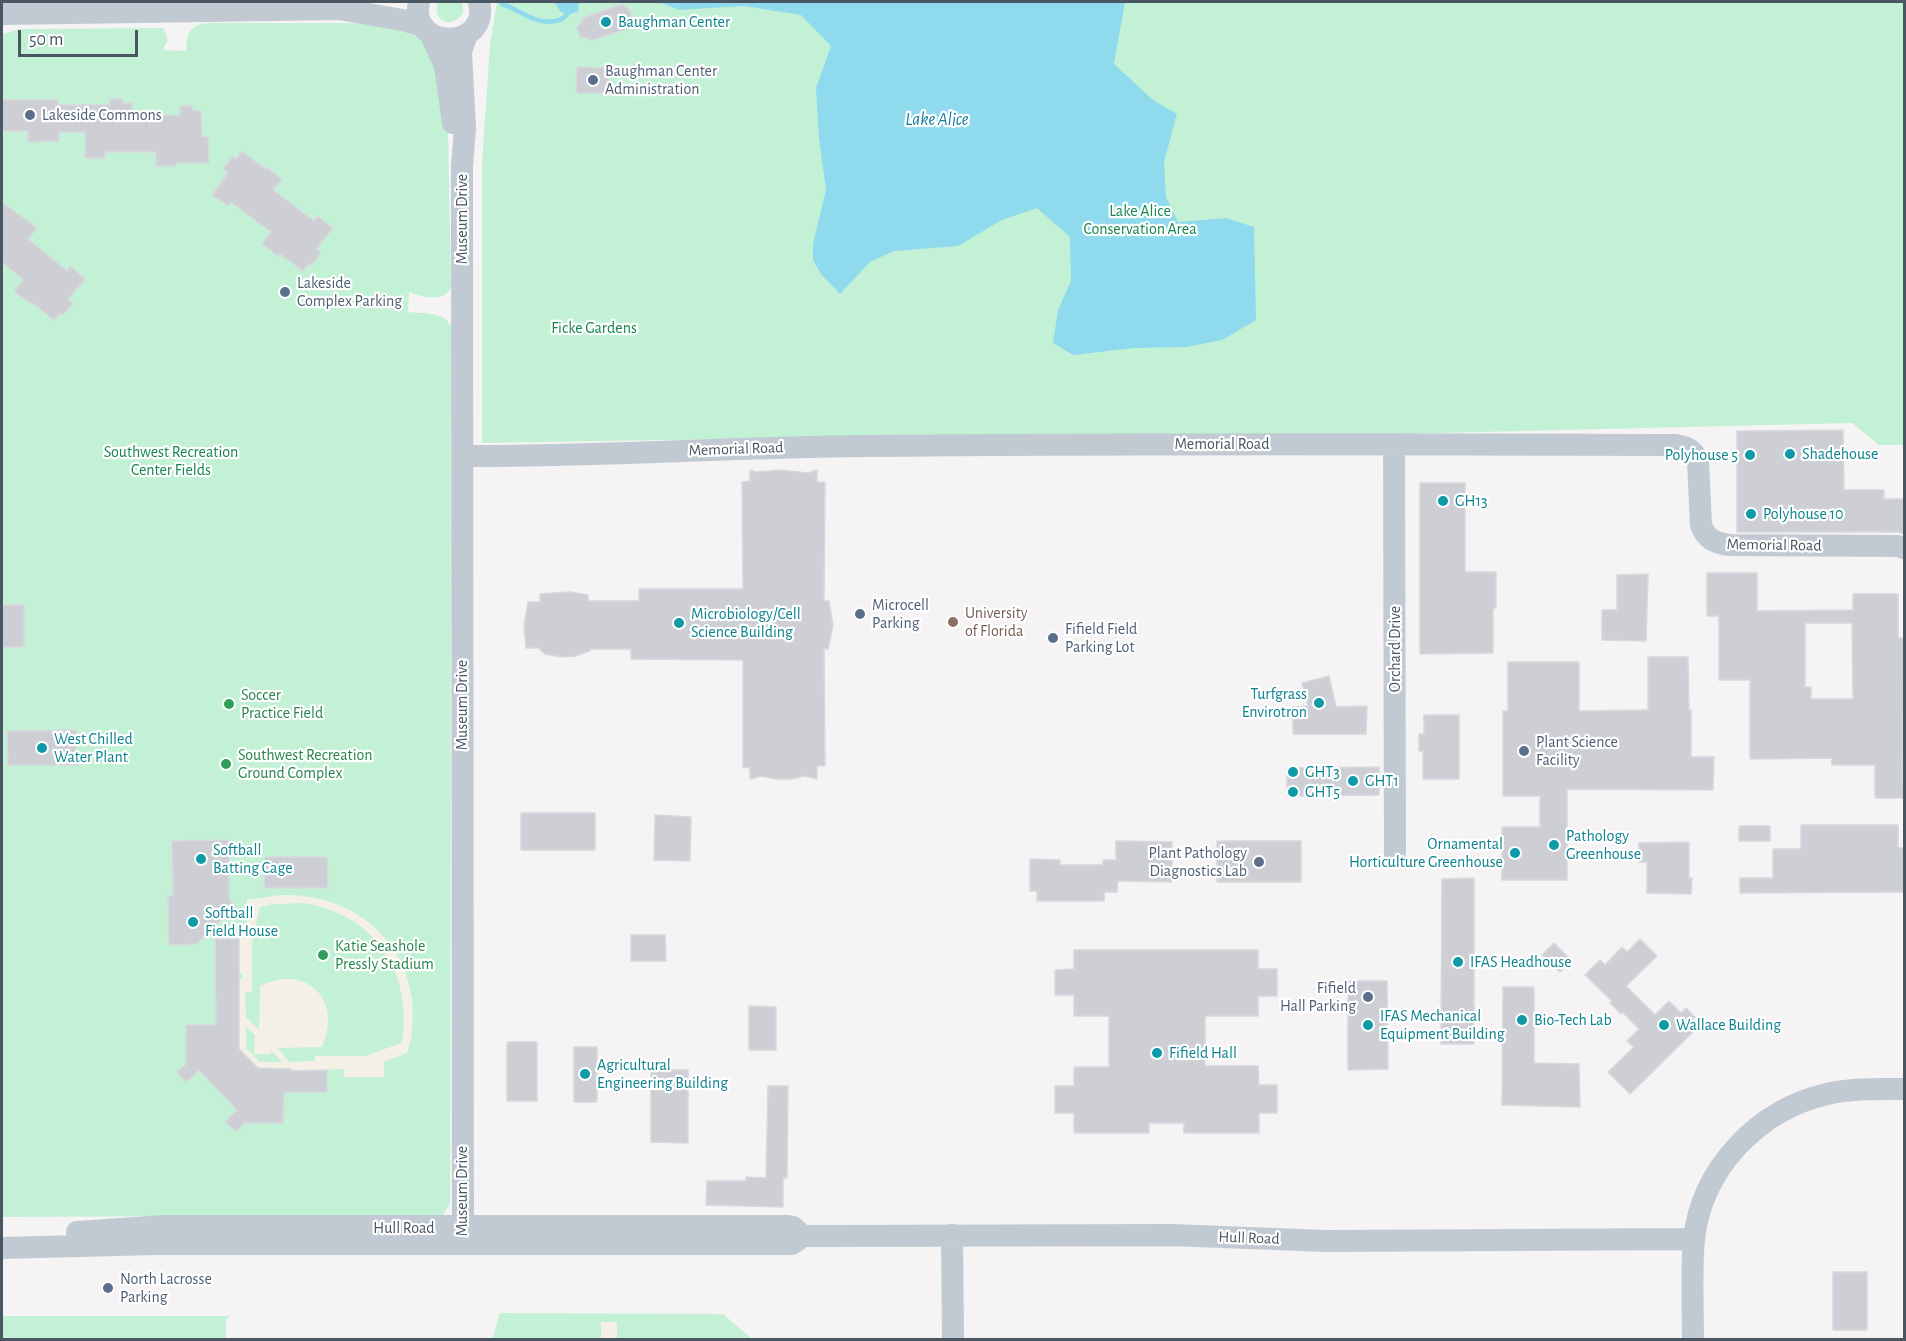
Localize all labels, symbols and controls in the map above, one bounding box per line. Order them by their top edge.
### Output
place label: Baughman Center [618,12,730,32]
marker: Baughman Center [599,15,613,29]
scale bar [21,18,141,56]
text: 50 m [29,31,63,49]
place label: Baughman Center Administration [605,61,717,99]
marker: Baughman Center Administration [586,73,600,87]
place label: Lakeside Commons [42,105,162,125]
marker: Lakeside Commons [23,108,37,122]
water label: Lake Alice [905,109,969,131]
street label: Museum Drive [452,174,472,264]
park label: Lake Alice Conservation Area [1083,201,1197,239]
place label: Lakeside Complex Parking [297,273,402,311]
marker: Lakeside Complex Parking [278,285,292,299]
park label: Ficke Gardens [551,318,637,338]
street label: Memorial Road [1174,434,1270,454]
street label: Memorial Road [688,438,784,460]
park label: Southwest Recreation Center Fields [104,442,238,480]
place label: Shadehouse [1802,444,1878,464]
place label: Polyhouse 5 [1665,445,1738,465]
marker: Shadehouse [1783,447,1797,461]
marker: Polyhouse 5 [1743,448,1757,462]
place label: GH13 [1455,491,1488,511]
marker: GH13 [1436,494,1450,508]
place label: Polyhouse 10 [1763,504,1843,524]
marker: Polyhouse 10 [1744,507,1758,521]
street label: Memorial Road [1726,535,1822,555]
place label: Microcell Parking [872,595,929,633]
place label: University of Florida [965,603,1028,641]
place label: Microbiology/Cell Science Building [691,604,801,642]
street label: Orchard Drive [1385,606,1405,692]
marker: Microcell Parking [853,607,867,621]
marker: University of Florida [946,615,960,629]
marker: Microbiology/Cell Science Building [672,616,686,630]
place label: Fifield Field Parking Lot [1065,619,1137,657]
marker: Fifield Field Parking Lot [1046,631,1060,645]
street label: Museum Drive [452,660,472,750]
place label: Turfgrass Envirotron [1242,684,1307,722]
place label: Soccer Practice Field [241,685,323,723]
marker: Turfgrass Envirotron [1312,696,1326,710]
marker: Soccer Practice Field [222,697,236,711]
place label: West Chilled Water Plant [54,729,133,767]
place label: Plant Science Facility [1536,732,1618,770]
marker: West Chilled Water Plant [35,741,49,755]
marker: Plant Science Facility [1517,744,1531,758]
place label: Southwest Recreation Ground Complex [238,745,373,783]
marker: Southwest Recreation Ground Complex [219,757,233,771]
place label: GHT3 [1305,762,1340,782]
marker: GHT3 [1286,765,1300,779]
place label: GHT1 [1365,771,1399,791]
marker: GHT1 [1346,774,1360,788]
place label: GHT5 [1305,782,1340,802]
marker: GHT5 [1286,785,1300,799]
place label: Pathology Greenhouse [1566,826,1641,864]
place label: Ornamental Horticulture Greenhouse [1349,834,1503,872]
marker: Pathology Greenhouse [1547,838,1561,852]
place label: Softball Batting Cage [213,840,293,878]
place label: Plant Pathology Diagnostics Lab [1148,843,1247,881]
marker: Ornamental Horticulture Greenhouse [1508,846,1522,860]
marker: Softball Batting Cage [194,852,208,866]
marker: Plant Pathology Diagnostics Lab [1252,855,1266,869]
place label: Softball Field House [205,903,278,941]
marker: Softball Field House [186,915,200,929]
place label: Katie Seashole Pressly Stadium [335,936,434,974]
marker: Katie Seashole Pressly Stadium [316,948,330,962]
place label: IFAS Headhouse [1470,952,1572,972]
marker: IFAS Headhouse [1451,955,1465,969]
place label: Fifield Hall Parking [1280,978,1356,1016]
marker: Fifield Hall Parking [1361,990,1375,1004]
place label: IFAS Mechanical Equipment Building [1380,1006,1504,1044]
place label: Bio-Tech Lab [1534,1010,1612,1030]
marker: Bio-Tech Lab [1515,1013,1529,1027]
place label: Wallace Building [1676,1015,1781,1035]
marker: IFAS Mechanical Equipment Building [1361,1018,1375,1032]
marker: Wallace Building [1657,1018,1671,1032]
place label: Fifield Hall [1169,1043,1237,1063]
marker: Fifield Hall [1150,1046,1164,1060]
place label: Agricultural Engineering Building [597,1055,728,1093]
marker: Agricultural Engineering Building [578,1067,592,1081]
street label: Museum Drive [452,1146,472,1236]
street label: Hull Road [373,1218,435,1238]
street label: Hull Road [1218,1227,1280,1249]
place label: North Lacrosse Parking [120,1269,212,1307]
marker: North Lacrosse Parking [101,1281,115,1295]

